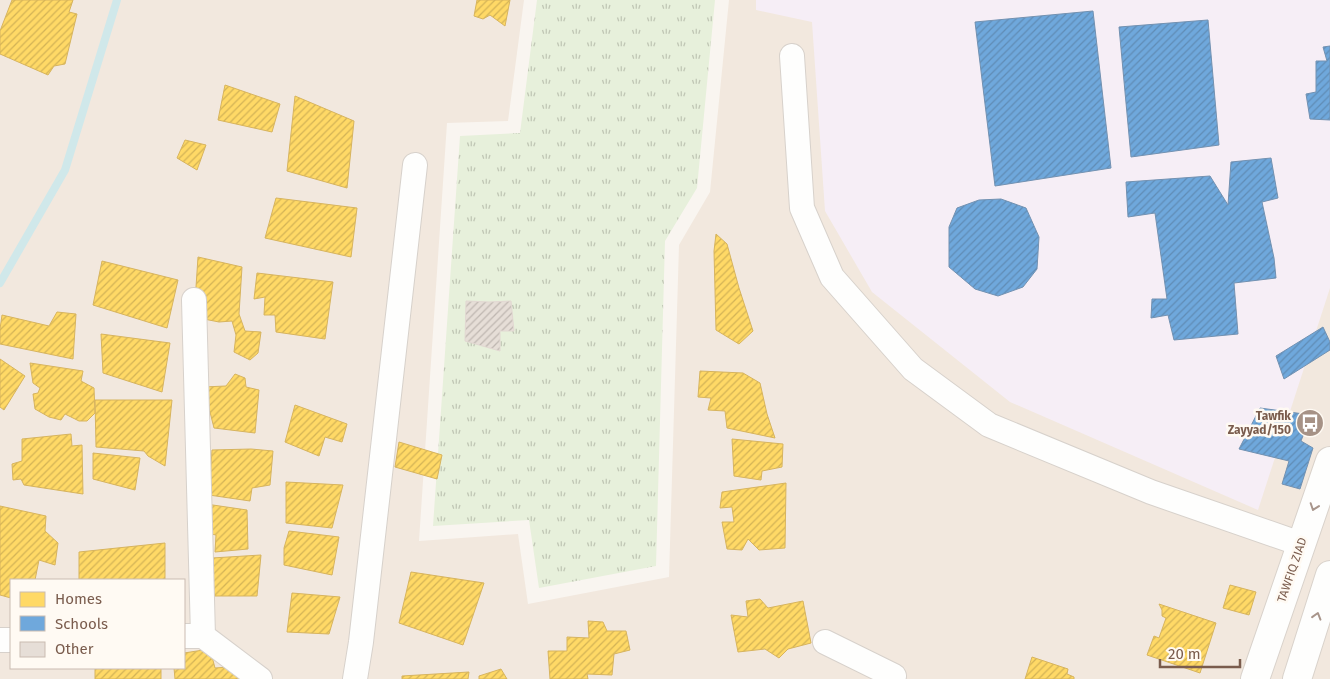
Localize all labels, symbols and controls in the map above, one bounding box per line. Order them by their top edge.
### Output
bus stop icon: Tawfik Zayyad/150 [1295,408,1325,438]
place label: Tawfik Zayyad/150 [1228,409,1291,437]
one-way arrow [1310,503,1320,511]
street label: TAWFIQ ZIAD [1274,535,1310,604]
legend [10,579,185,669]
text: Homes [55,590,102,608]
one-way arrow [1311,612,1321,620]
text: Schools [55,615,108,633]
scale bar [1160,636,1240,668]
text: Other [55,640,94,658]
text: 20 m [1168,645,1201,663]

